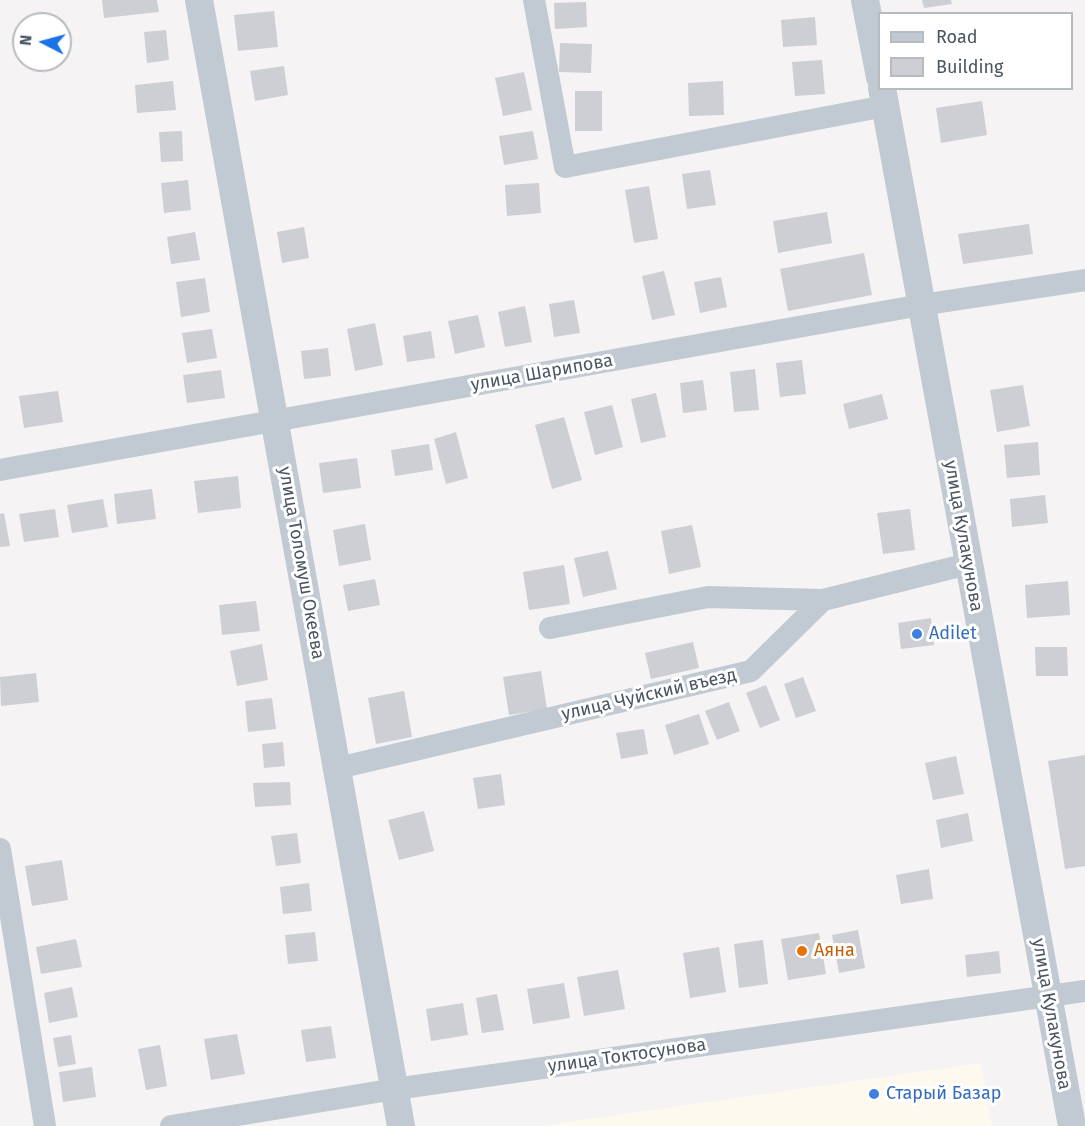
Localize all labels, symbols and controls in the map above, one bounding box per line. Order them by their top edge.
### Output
north arrow [12,12,72,72]
legend [878,12,1073,90]
text: Road [936,26,978,48]
text: N [16,34,36,47]
text: Building [936,56,1003,78]
street label: улица Шарипова [469,350,615,396]
street label: улица Кулакунова [939,459,987,613]
street label: улица Толомуш Океева [273,465,329,661]
place label: Adilet [929,623,977,645]
marker: Adilet [910,627,924,641]
street label: улица Чуйский въезд [559,664,739,726]
street label: улица Кулакунова [1027,937,1075,1091]
place label: Аяна [814,940,855,962]
marker: Аяна [795,944,809,958]
street label: улица Токтосунова [546,1034,708,1078]
place label: Старый Базар [886,1083,1001,1105]
marker: Старый Базар [867,1087,881,1101]

